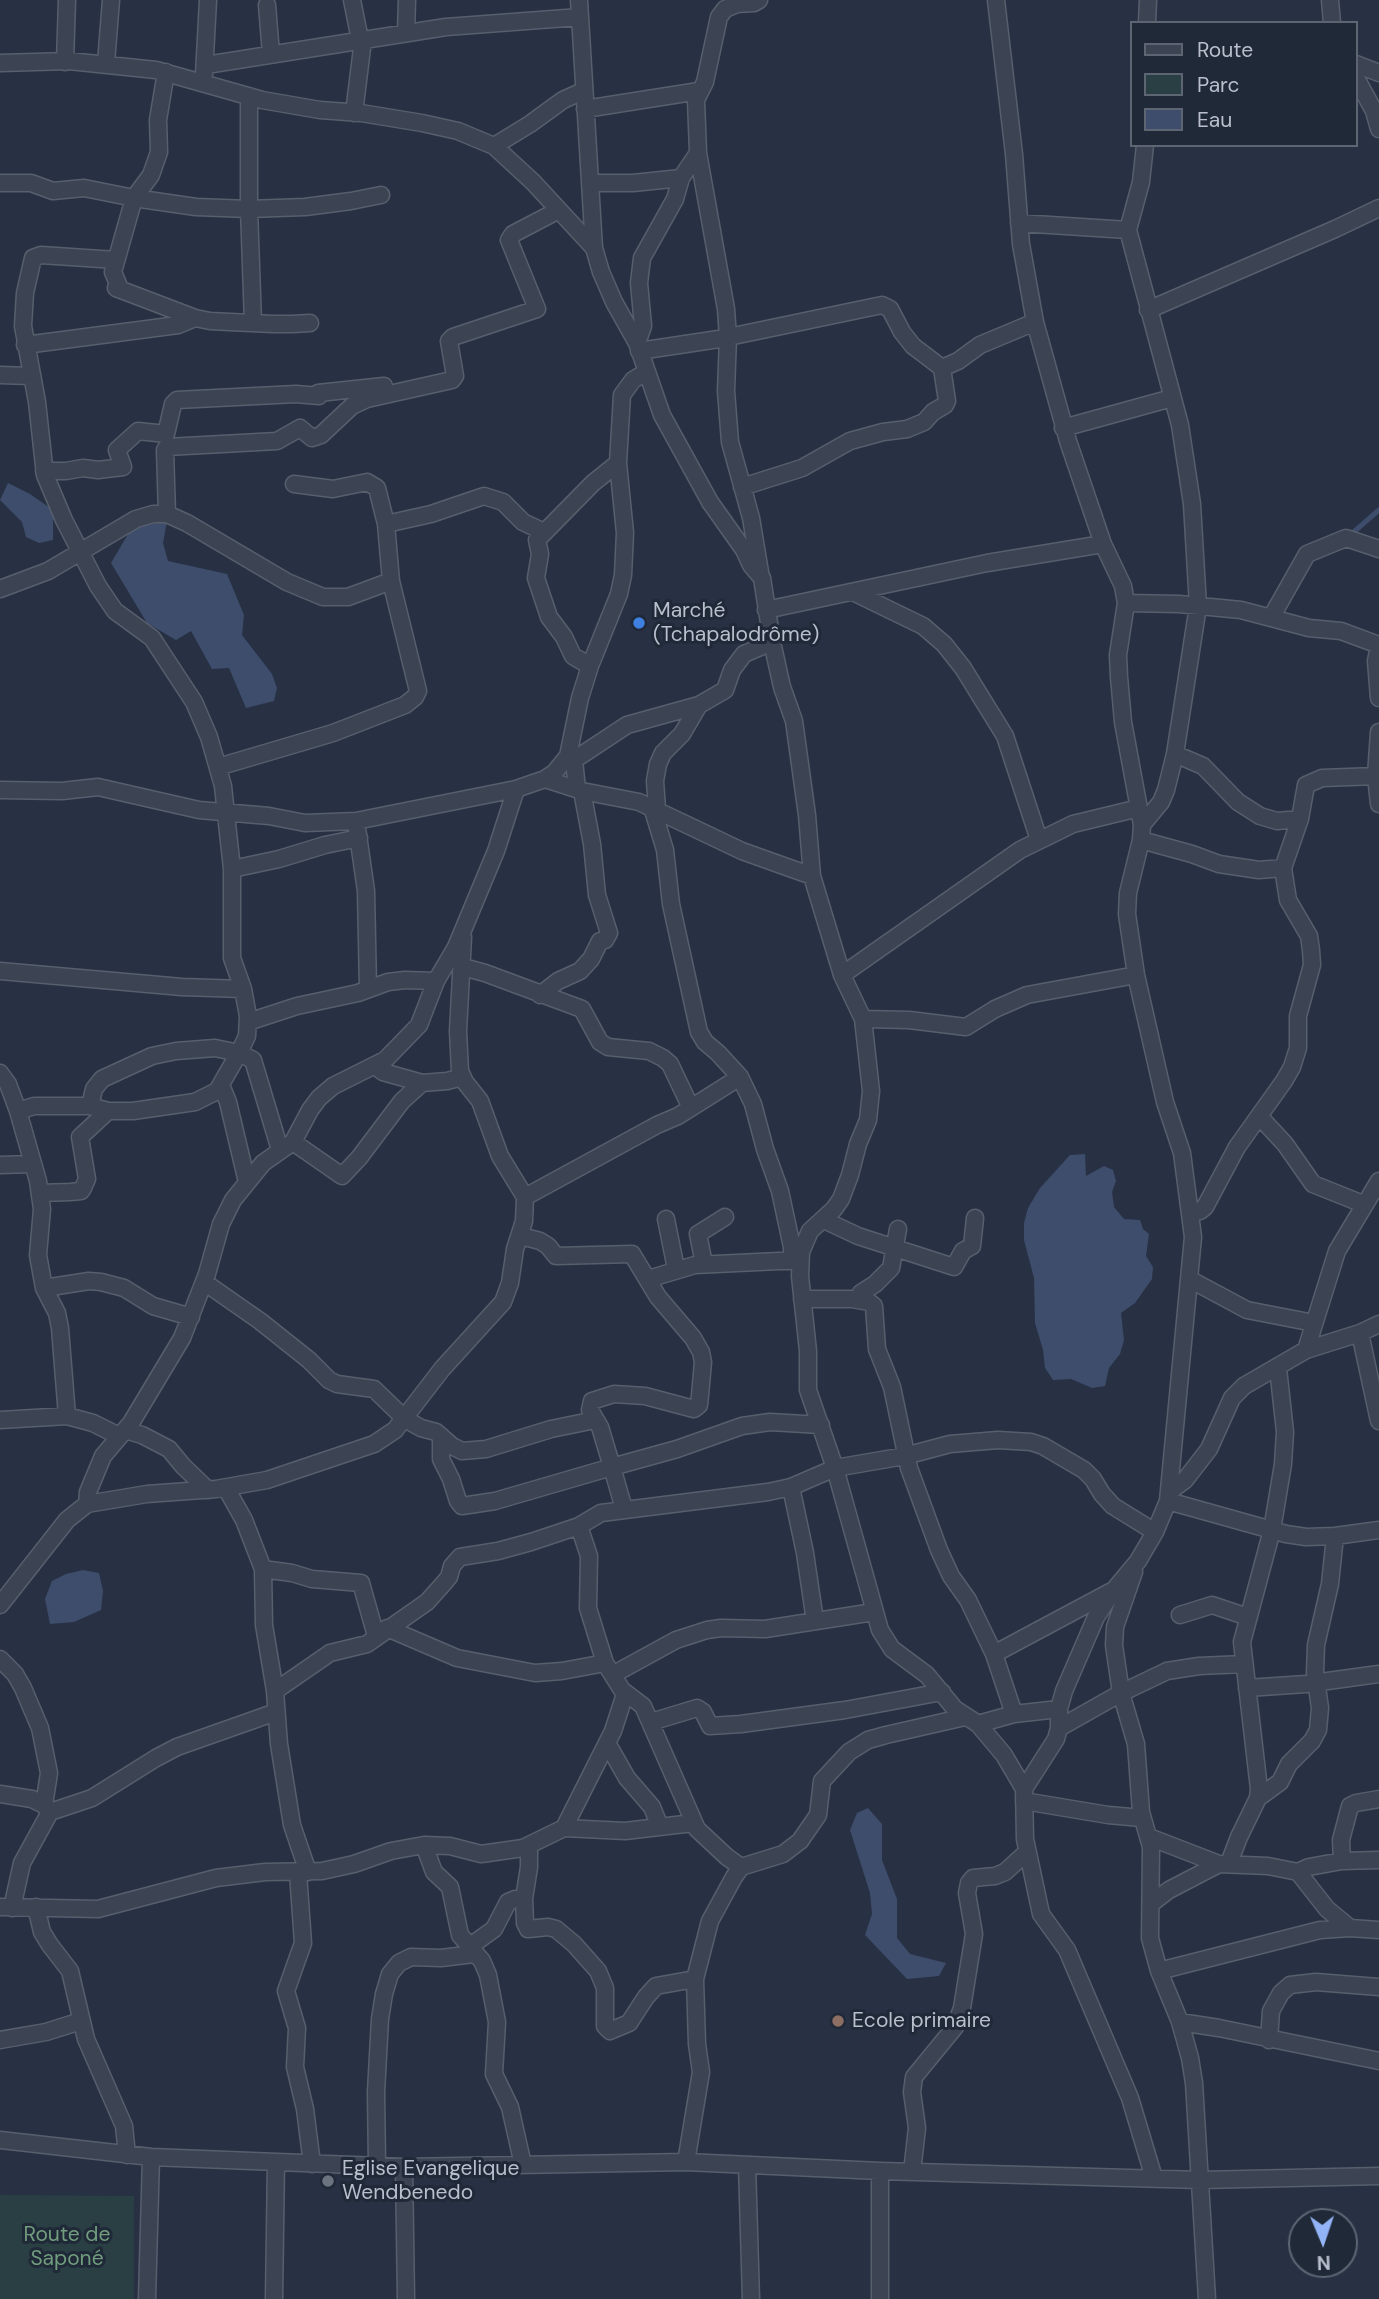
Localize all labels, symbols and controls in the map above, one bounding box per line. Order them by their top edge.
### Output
legend [1130,21,1358,147]
text: Route [1197,36,1253,64]
text: Parc [1197,71,1240,99]
text: Eau [1197,106,1232,134]
place label: Marché (Tchapalodrôme) [653,598,819,648]
marker: Marché (Tchapalodrôme) [631,615,647,631]
place label: Ecole primaire [852,2008,991,2034]
marker: Ecole primaire [830,2013,846,2029]
place label: Eglise Evangelique Wendbenedo [342,2156,519,2206]
marker: Eglise Evangelique Wendbenedo [320,2173,336,2189]
north arrow [1288,2208,1358,2278]
park label: Route de Saponé [24,2222,110,2272]
text: N [1316,2250,1331,2275]

